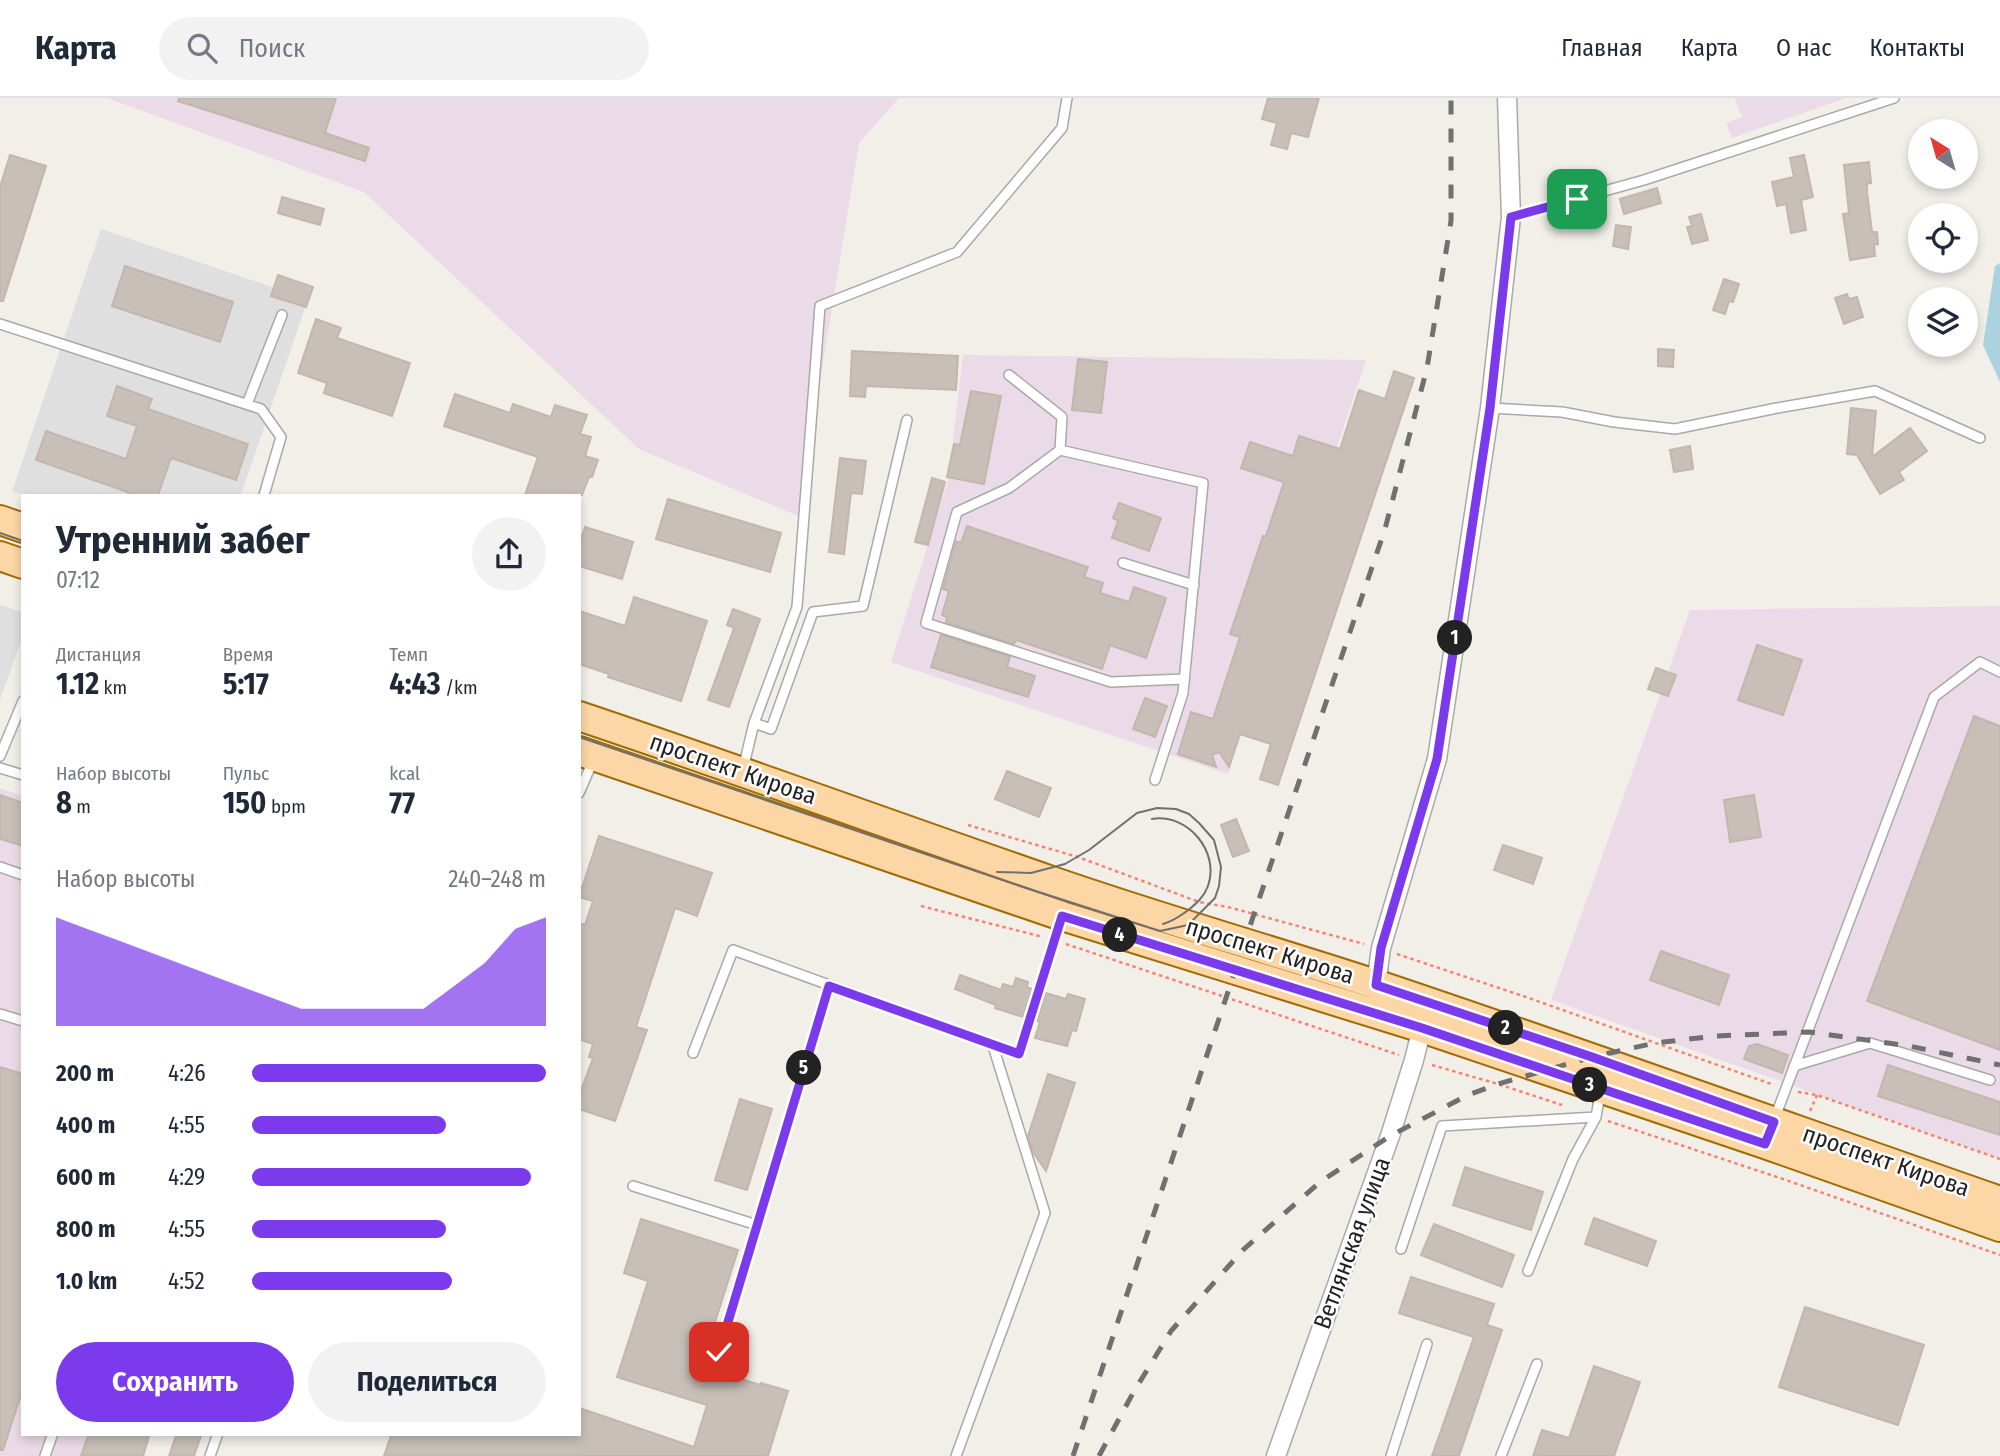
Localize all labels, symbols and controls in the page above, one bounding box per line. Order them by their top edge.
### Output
search box [159,17,649,80]
text: Карта [35,28,117,68]
icon: search [183,29,221,67]
text: Поиск [239,33,305,64]
text: Главная [1561,34,1643,62]
text: Карта [1681,34,1738,62]
text: О нас [1776,34,1831,62]
text: Контакты [1869,34,1965,62]
north arrow [1908,119,1978,189]
map controls [1908,119,1978,357]
pin [1547,169,1607,229]
icon: arrive [1558,180,1596,218]
button: locate [1908,203,1978,273]
button: layers [1908,287,1978,357]
text: Утренний забег [56,517,310,563]
button: share [472,517,546,591]
text: 07:12 [56,566,100,594]
pin: 1 [1438,620,1472,656]
text: 1 [1450,626,1459,649]
text: Дистанция [56,643,141,666]
text: Время [223,643,274,666]
text: Темп [389,643,428,666]
text: 1.12 [56,666,99,702]
text: 5:17 [223,666,269,702]
text: 4:43 [389,666,441,702]
text: km [99,676,127,699]
text: /km [441,676,478,699]
street label: проспект Кирова [646,727,820,811]
text: Набор высоты [56,762,171,785]
text: Пульс [223,762,269,785]
text: kcal [389,762,420,785]
text: 8 [56,785,72,821]
text: 150 [223,785,266,821]
text: 77 [389,785,415,821]
text: m [72,795,91,818]
text: bpm [266,795,306,818]
text: Набор высоты [56,865,195,893]
text: 240–248 m [448,865,546,893]
street label: проспект Кирова [1183,912,1357,990]
pin: 4 [1102,918,1138,952]
text: 4 [1115,923,1124,946]
pin: 2 [1488,1010,1524,1046]
text: 2 [1501,1016,1510,1039]
pin: 5 [786,1051,822,1086]
text: 5 [799,1056,808,1079]
text: 200 m [56,1059,114,1087]
text: 4:26 [168,1059,206,1087]
pin: 3 [1572,1068,1608,1102]
text: 3 [1585,1073,1594,1096]
text: 400 m [56,1111,115,1139]
text: 4:55 [168,1111,205,1139]
street label: проспект Кирова [1799,1119,1973,1203]
street label: Ветлянская улица [1308,1153,1396,1333]
text: 600 m [56,1163,115,1191]
text: 4:29 [168,1163,205,1191]
text: 800 m [56,1215,116,1243]
text: 4:55 [168,1215,205,1243]
text: 1.0 km [56,1267,117,1295]
text: 4:52 [168,1267,205,1295]
pin [689,1322,749,1382]
icon: check [700,1333,738,1371]
button: Сохранить [56,1342,294,1422]
button: Поделиться [308,1342,546,1422]

